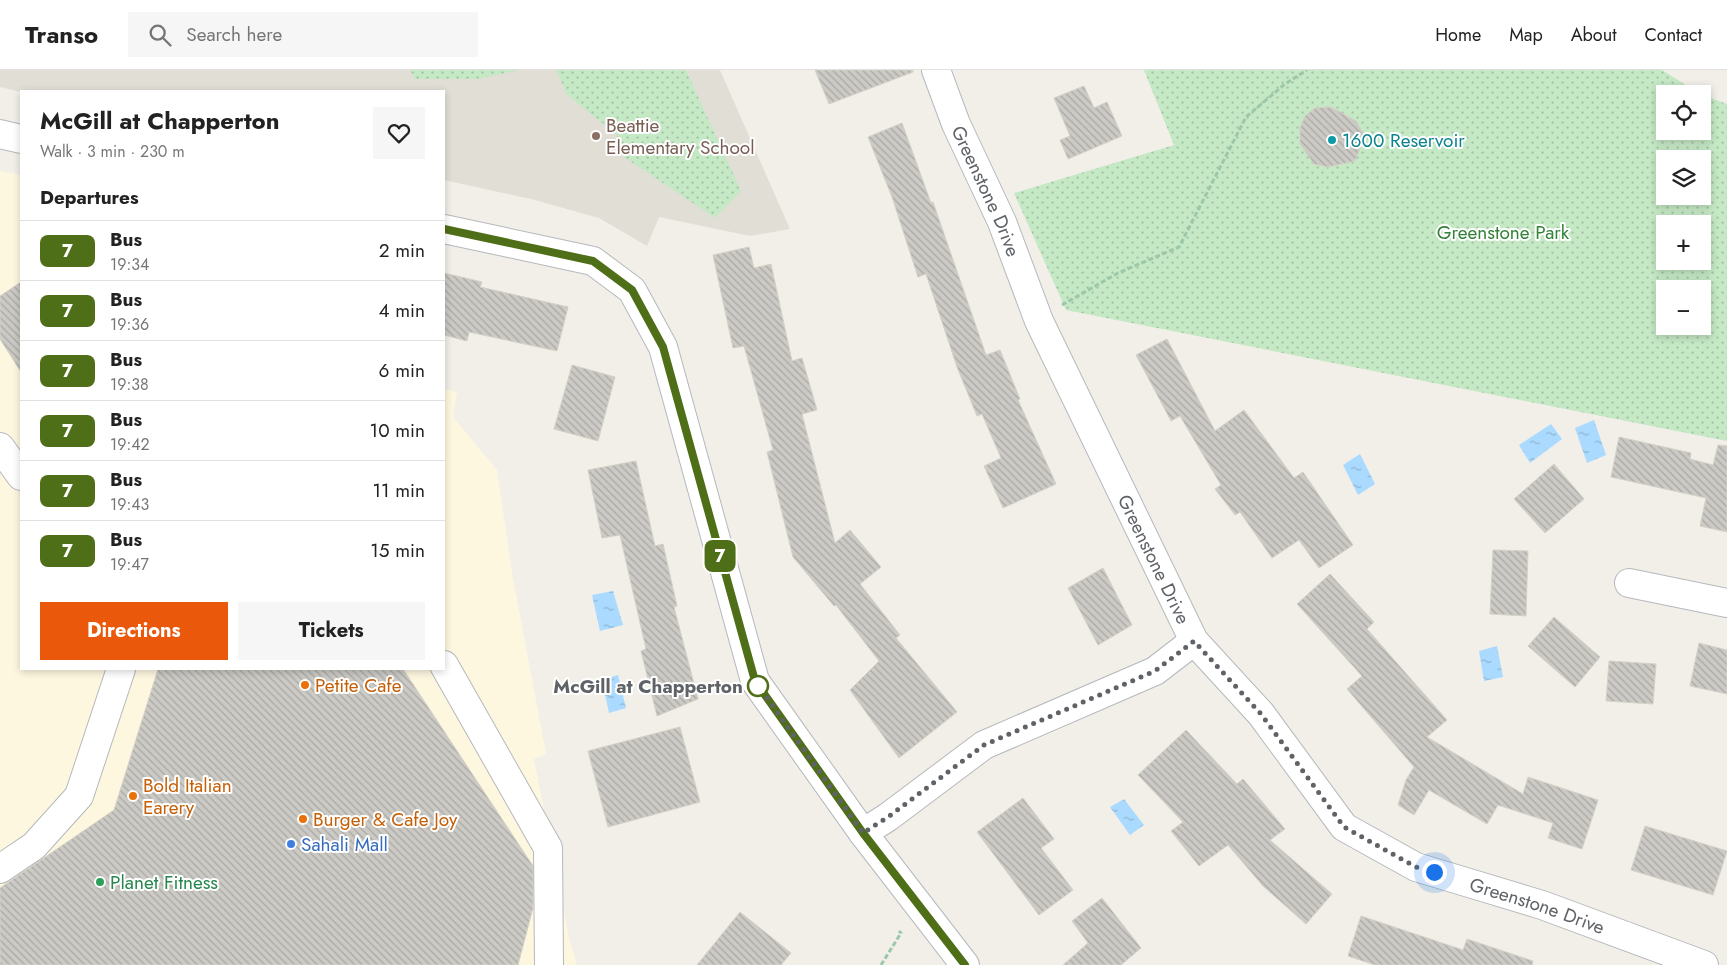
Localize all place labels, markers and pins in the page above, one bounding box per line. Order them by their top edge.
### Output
place label: Beattie Elementary School [606,112,755,161]
place label: 1600 Reservoir [1342,127,1465,154]
marker: Beattie Elementary School [590,130,602,142]
marker: 1600 Reservoir [1326,134,1338,146]
place label: Petite Cafe [315,672,402,699]
place label: McGill at Chapperton [553,673,743,700]
marker: McGill at Chapperton [747,675,769,697]
marker: Petite Cafe [299,679,311,691]
place label: Bold Italian Earery [143,772,232,821]
marker: Bold Italian Earery [127,790,139,802]
place label: Burger & Cafe Joy [313,806,458,833]
marker: Burger & Cafe Joy [297,813,309,825]
place label: Sahali Mall [301,831,388,858]
marker: Sahali Mall [285,838,297,850]
place label: Planet Fitness [110,869,218,896]
marker: Planet Fitness [94,876,106,888]

